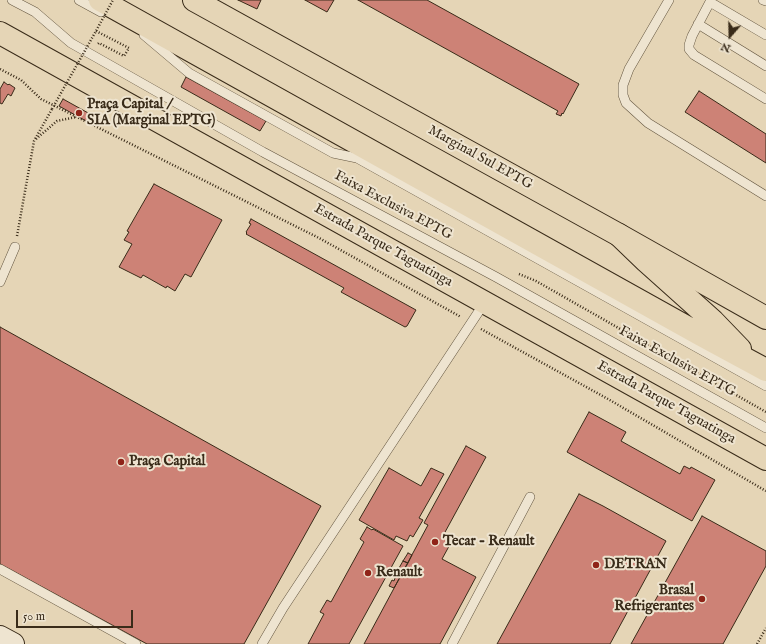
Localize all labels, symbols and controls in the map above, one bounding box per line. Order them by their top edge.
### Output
north arrow [710,16,750,56]
text: N [719,39,733,55]
place label: Praça Capital / SIA (Marginal EPTG) [87,97,215,130]
marker: Praça Capital / SIA (Marginal EPTG) [74,108,84,118]
street label: Marginal Sul EPTG [425,122,535,194]
street label: Faixa Exclusiva EPTG [331,168,455,244]
street label: Estrada Parque Taguatinga [311,201,455,291]
street label: Faixa Exclusiva EPTG [616,323,738,401]
street label: Estrada Parque Taguatinga [594,358,738,448]
place label: Praça Capital [129,454,205,470]
marker: Praça Capital [116,457,126,467]
place label: Tecar - Renault [443,534,535,550]
marker: Tecar - Renault [430,537,440,547]
place label: DETRAN [604,557,667,573]
marker: DETRAN [591,560,601,570]
place label: Renault [376,565,422,581]
marker: Renault [363,568,373,578]
place label: Brasal Refrigerantes [614,583,694,616]
marker: Brasal Refrigerantes [697,594,707,604]
scale bar [18,602,135,628]
text: 50 m [23,609,45,624]

